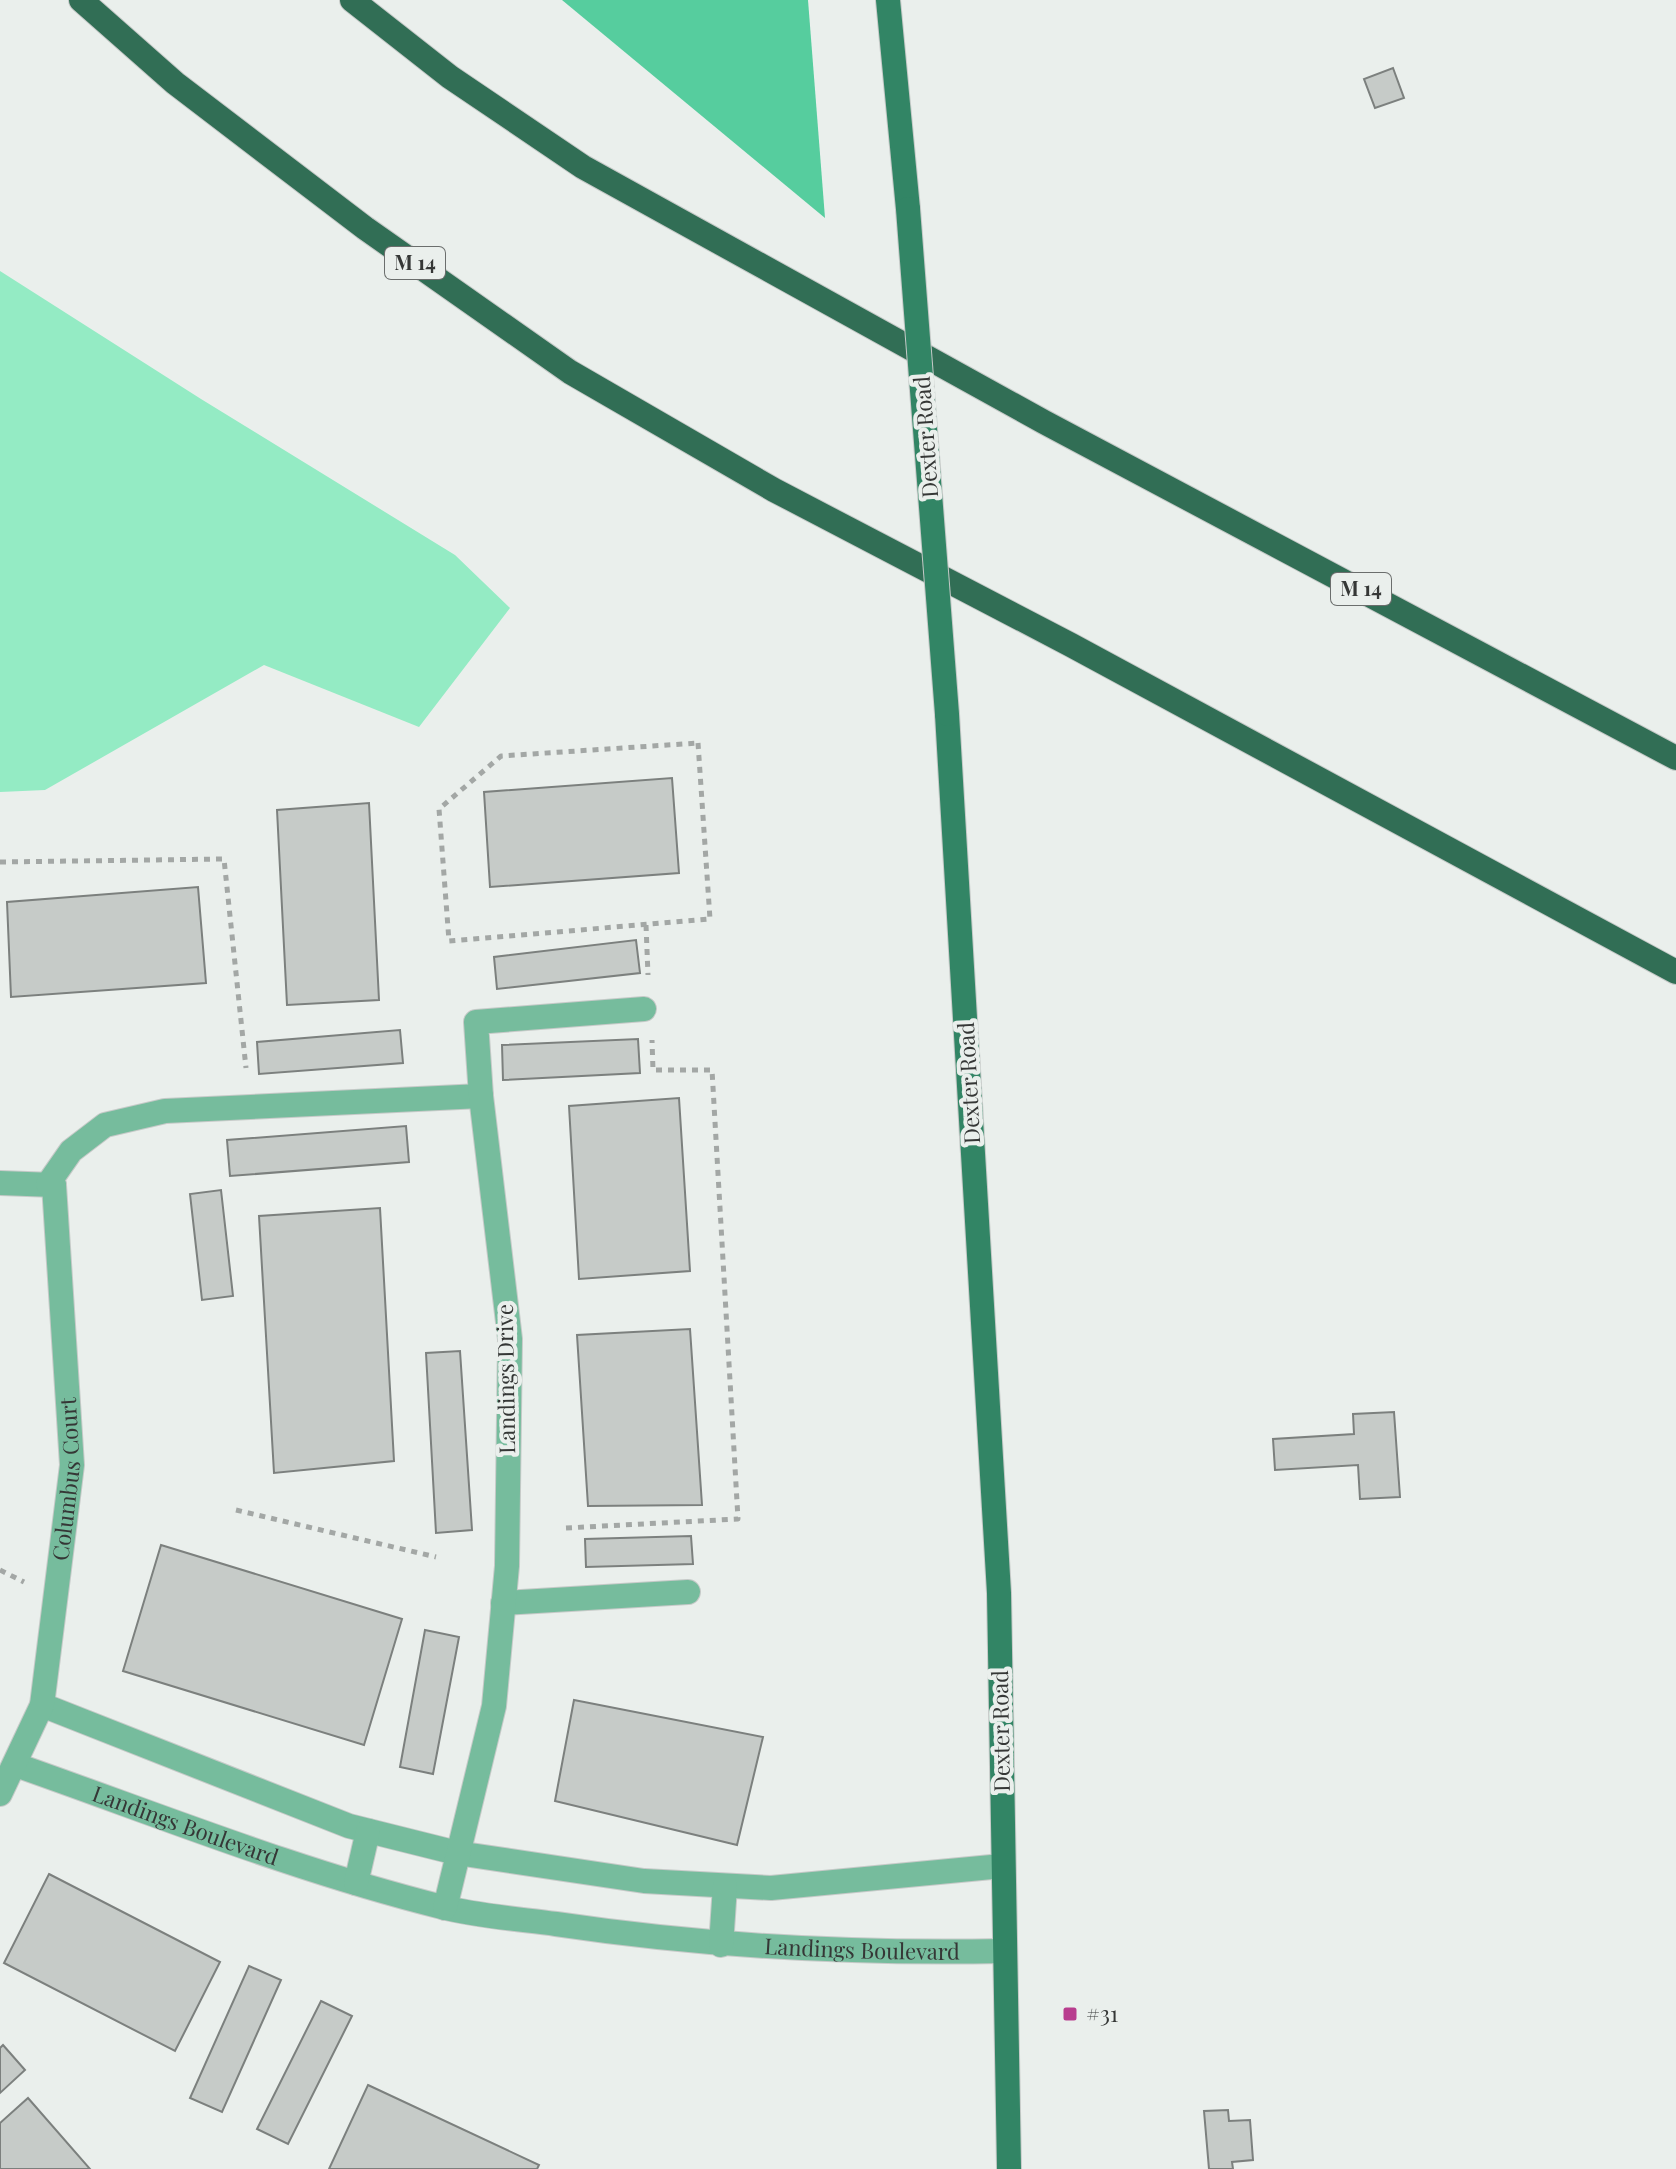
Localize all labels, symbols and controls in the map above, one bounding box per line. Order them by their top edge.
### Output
road number: M 14 [385,247,445,279]
street label: Dexter Road [906,375,944,499]
road number: M 14 [1331,573,1391,605]
street label: Dexter Road [950,1021,986,1145]
street label: Landings Drive [489,1304,521,1454]
street label: Columbus Court [44,1395,86,1562]
street label: Dexter Road [984,1670,1016,1792]
street label: Landings Boulevard [89,1778,283,1872]
street label: Landings Boulevard [764,1930,960,1966]
place label: #31 [1086,1998,1118,2028]
marker: #31 [1061,2005,1079,2023]

